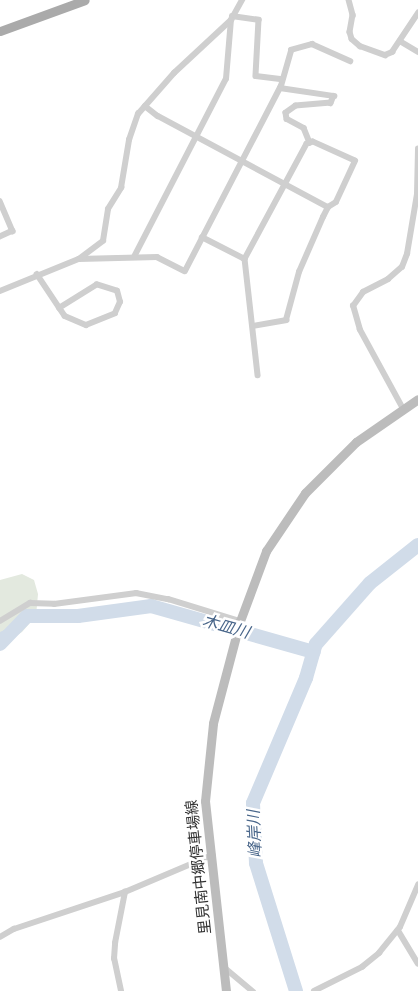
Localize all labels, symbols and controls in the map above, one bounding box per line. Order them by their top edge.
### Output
water label: 木皿川 [200,611,252,643]
street label: 里見南中郷停車場線 [183,799,215,935]
water label: 峰岸川 [244,810,266,858]

